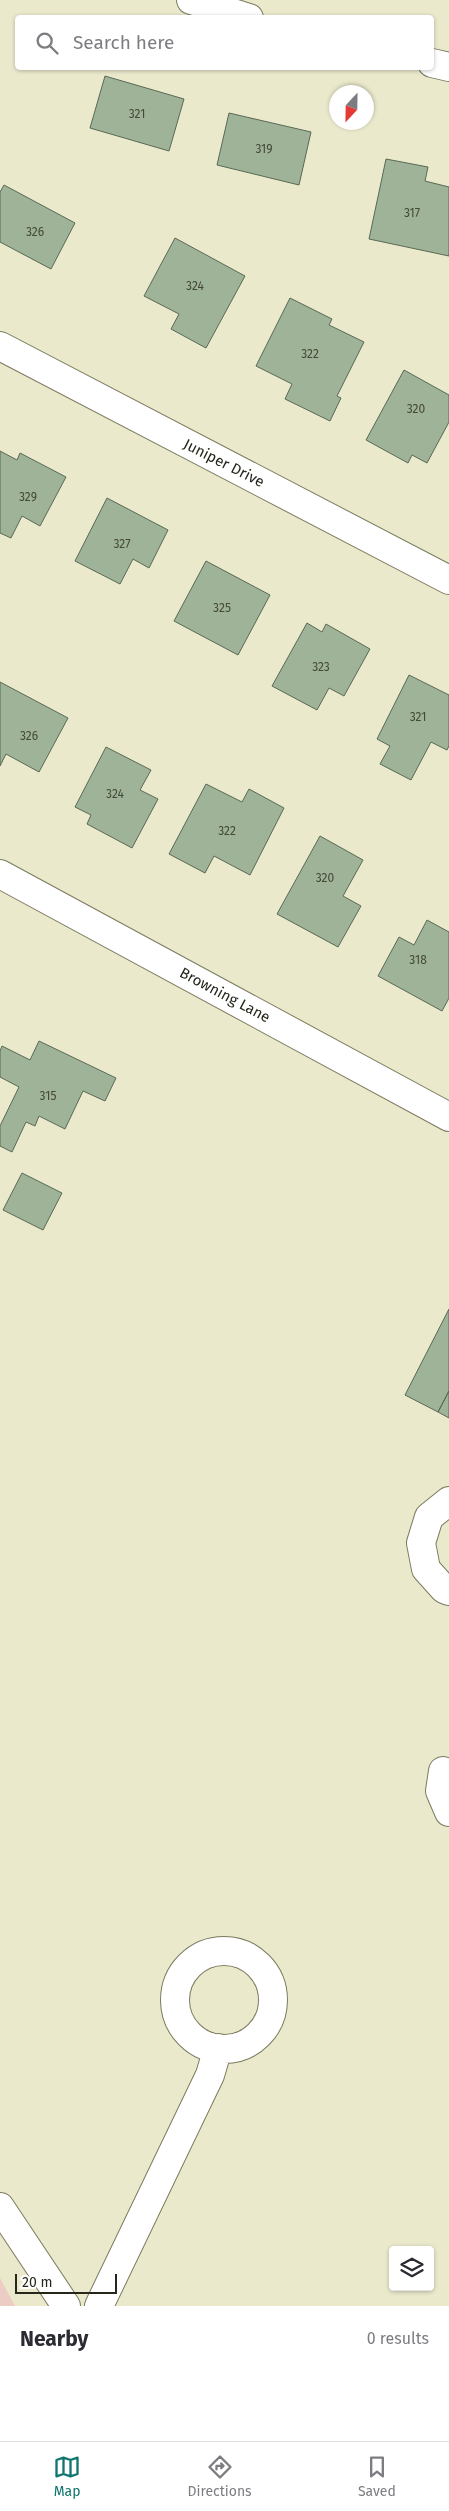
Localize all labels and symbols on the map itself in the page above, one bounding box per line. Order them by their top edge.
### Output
north arrow [329,85,374,130]
house number: 321 [129,107,145,121]
house number: 319 [255,142,273,156]
house number: 317 [404,206,420,220]
house number: 326 [26,225,44,239]
house number: 324 [186,279,205,293]
house number: 322 [301,347,319,361]
house number: 320 [407,402,426,416]
street label: Juniper Drive [181,435,267,491]
house number: 329 [19,490,37,504]
house number: 327 [113,537,131,551]
house number: 325 [213,601,231,615]
house number: 323 [312,660,330,674]
house number: 321 [410,710,426,724]
house number: 326 [20,729,38,743]
house number: 324 [106,787,125,801]
house number: 322 [218,824,236,838]
house number: 320 [316,871,335,885]
house number: 318 [409,953,427,967]
street label: Browning Lane [177,964,273,1026]
house number: 315 [40,1089,56,1103]
scale bar [15,2271,118,2294]

